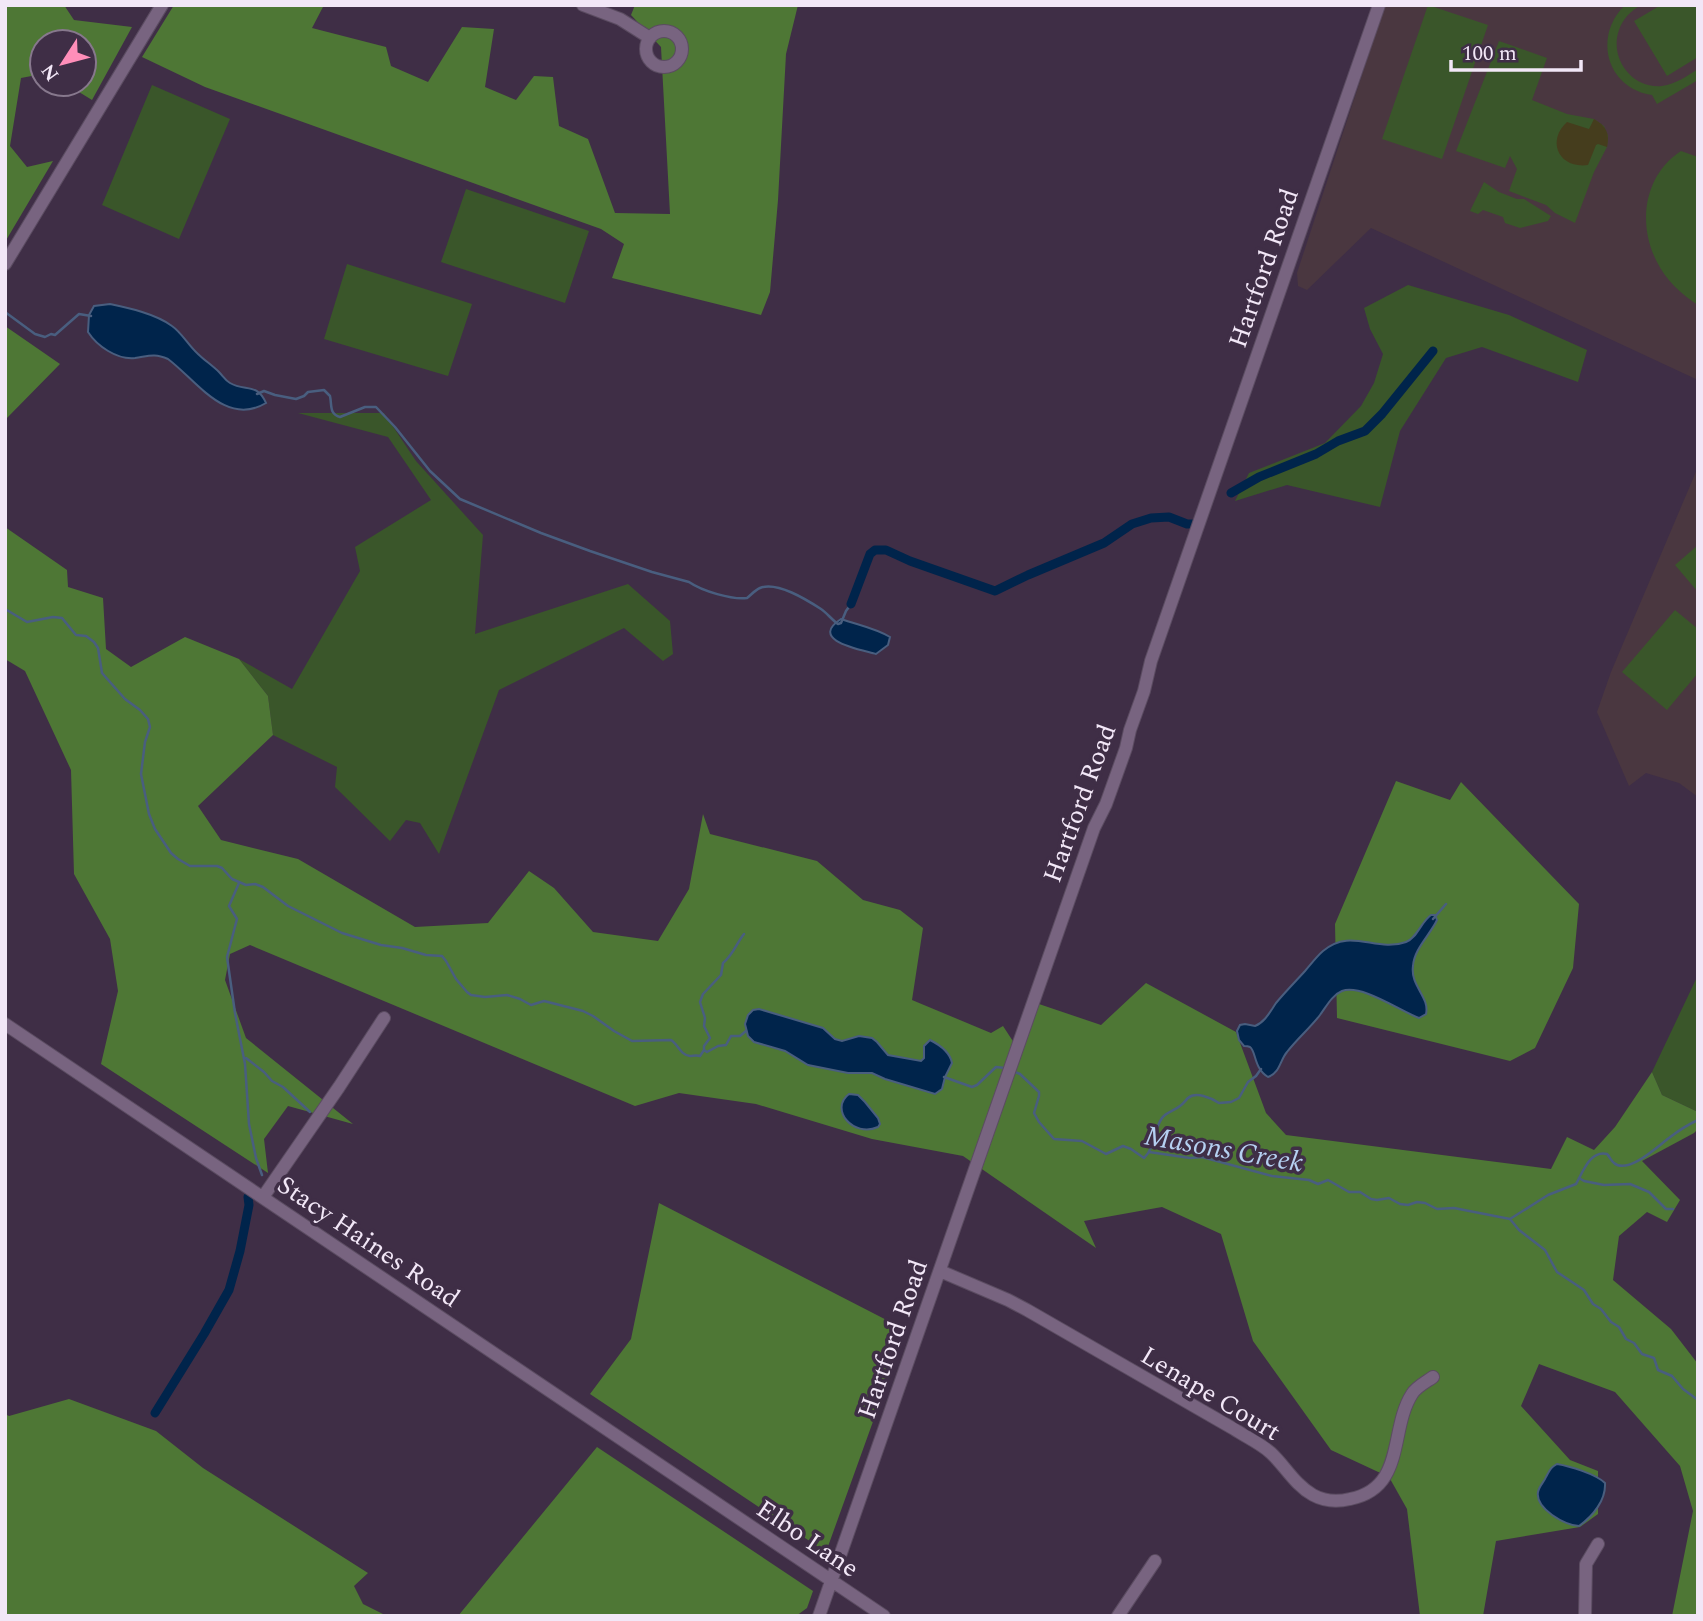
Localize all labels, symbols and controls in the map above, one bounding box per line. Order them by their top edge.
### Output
north arrow [28,28,98,98]
scale bar [1451,28,1580,72]
text: 100 m [1462,38,1517,70]
text: N [34,57,67,87]
street label: Hartford Road [1218,183,1310,353]
street label: Hartford Road [1033,718,1127,888]
water label: Masons Creek [1141,1114,1307,1185]
street label: Stacy Haines Road [269,1166,468,1318]
street label: Hartford Road [847,1254,939,1424]
street label: Lenape Court [1133,1336,1288,1452]
street label: Elbo Lane [748,1490,867,1588]

